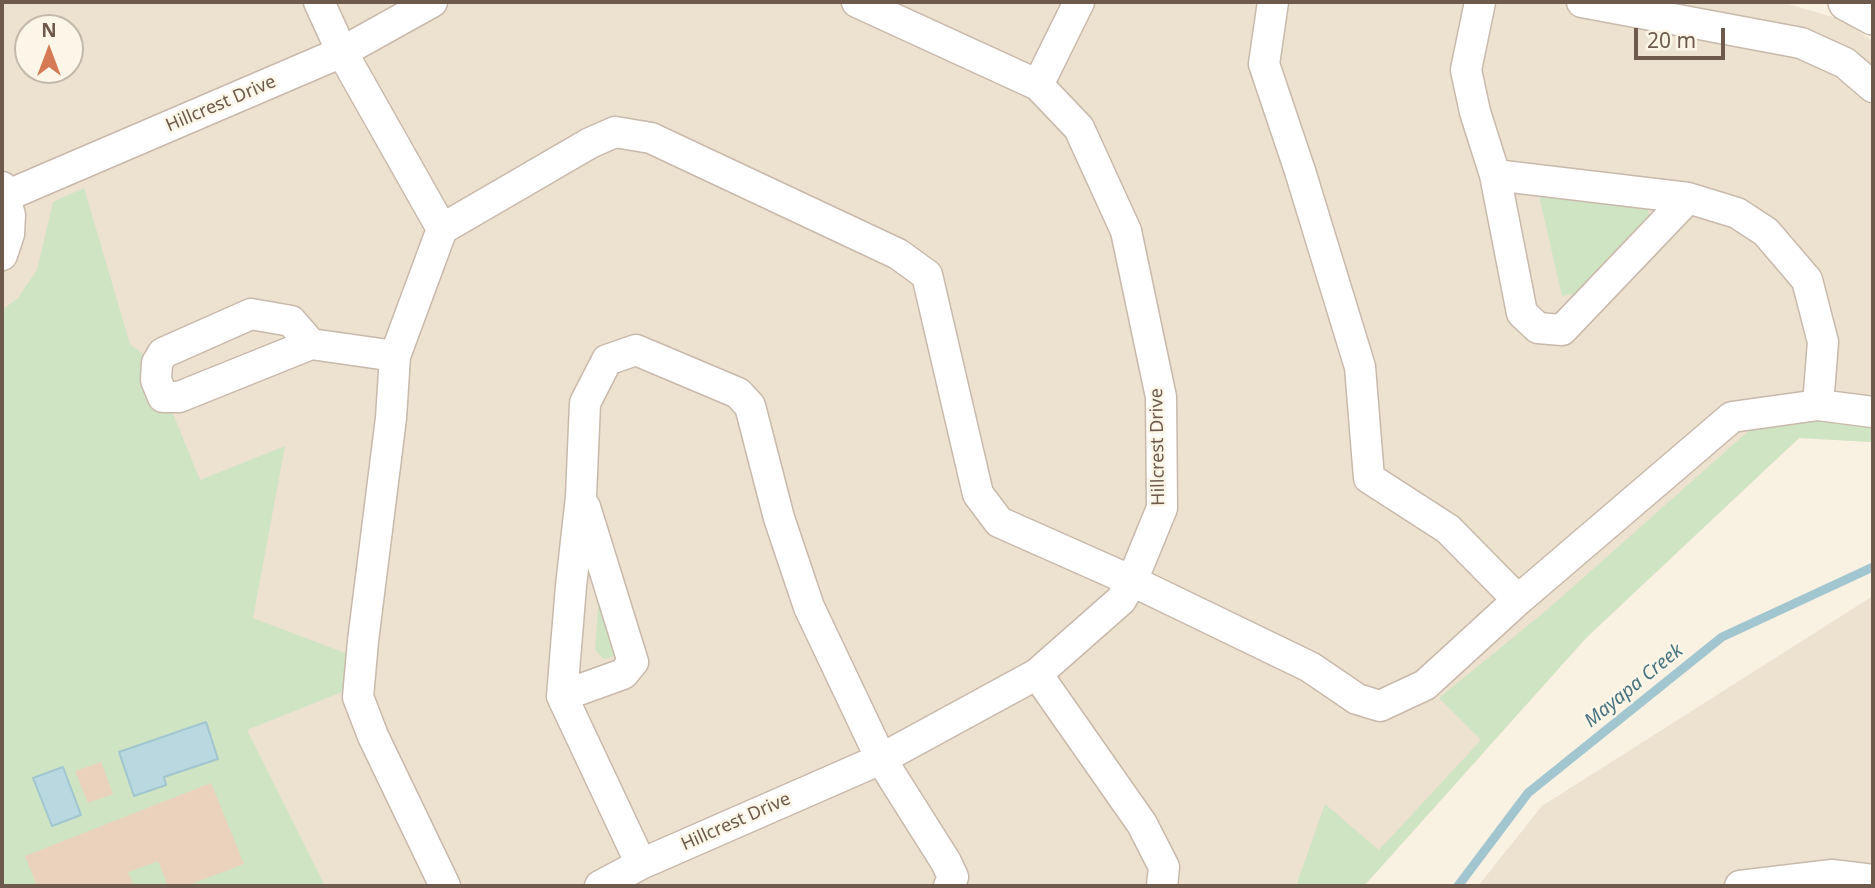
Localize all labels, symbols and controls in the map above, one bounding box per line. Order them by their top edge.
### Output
north arrow [14,14,84,84]
scale bar [1637,14,1728,58]
text: N [41,17,57,43]
text: 20 m [1647,26,1696,54]
street label: Hillcrest Drive [163,71,279,137]
street label: Hillcrest Drive [1146,388,1170,506]
water label: Mayapa Creek [1580,639,1688,733]
street label: Hillcrest Drive [678,788,794,856]

